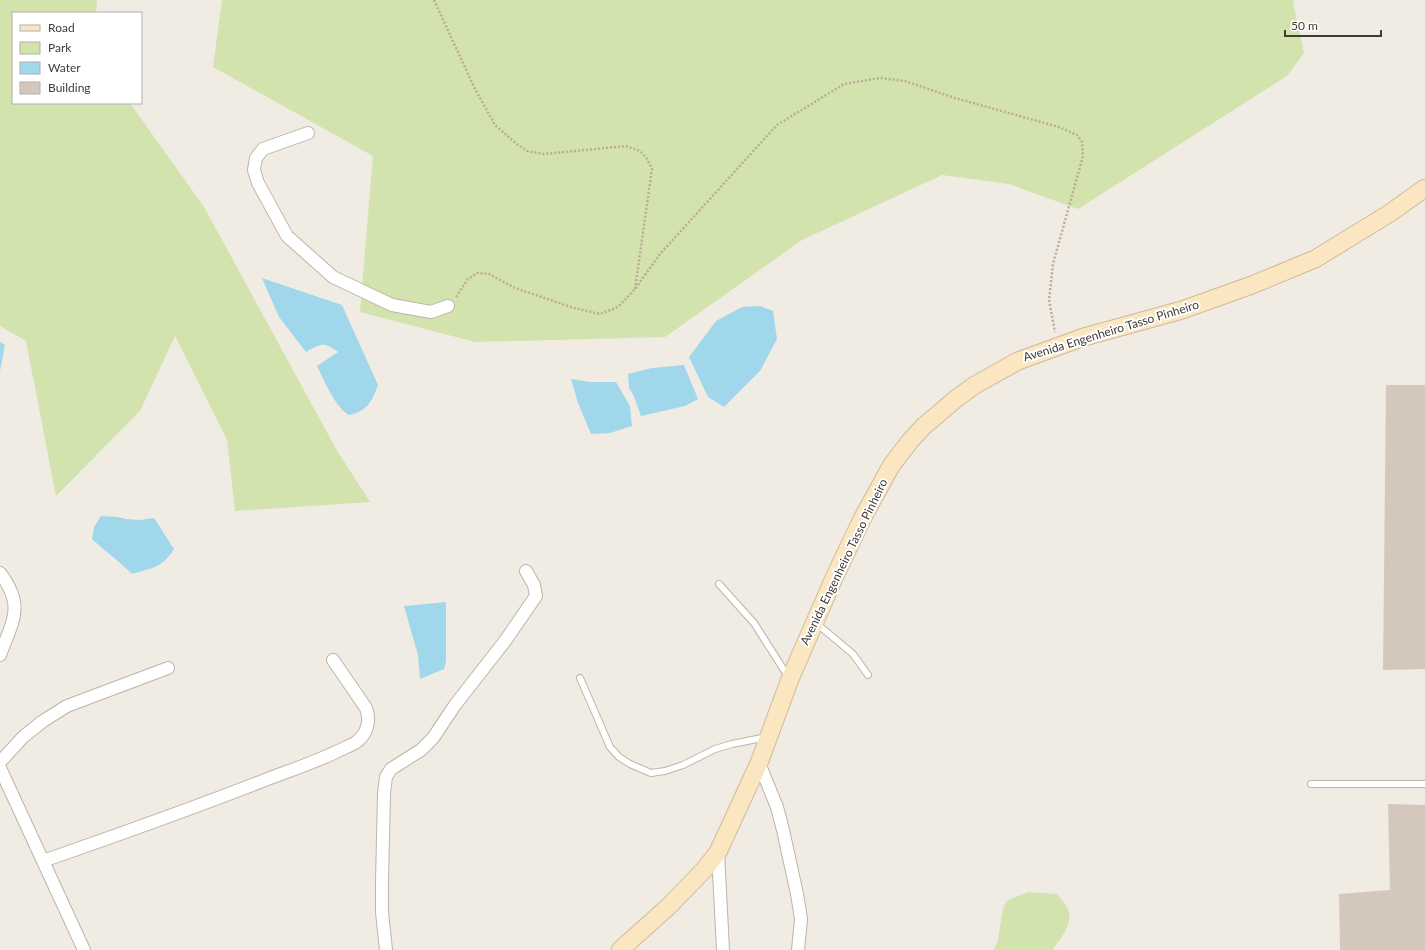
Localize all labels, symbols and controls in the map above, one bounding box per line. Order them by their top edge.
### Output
legend [12,12,142,104]
scale bar [1285,12,1381,38]
text: 50 m [1291,18,1318,33]
text: Road [48,20,75,35]
text: Park [48,40,72,55]
text: Water [48,60,81,75]
text: Building [48,80,91,95]
street label: Avenida Engenheiro Tasso Pinheiro [1021,297,1201,364]
street label: Avenida Engenheiro Tasso Pinheiro [797,476,890,647]

